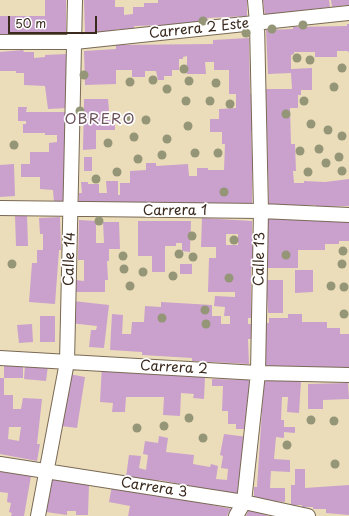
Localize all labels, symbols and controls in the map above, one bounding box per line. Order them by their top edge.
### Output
scale bar [10,8,99,34]
text: 50 m [15,14,46,32]
street label: Carrera 2 Este [148,15,250,43]
district label: OBRERO [64,111,136,129]
street label: Carrera 1 [143,203,207,219]
street label: Calle 14 [61,232,79,286]
street label: Calle 13 [251,232,269,286]
street label: Carrera 2 [140,358,208,378]
street label: Carrera 3 [119,474,189,502]

